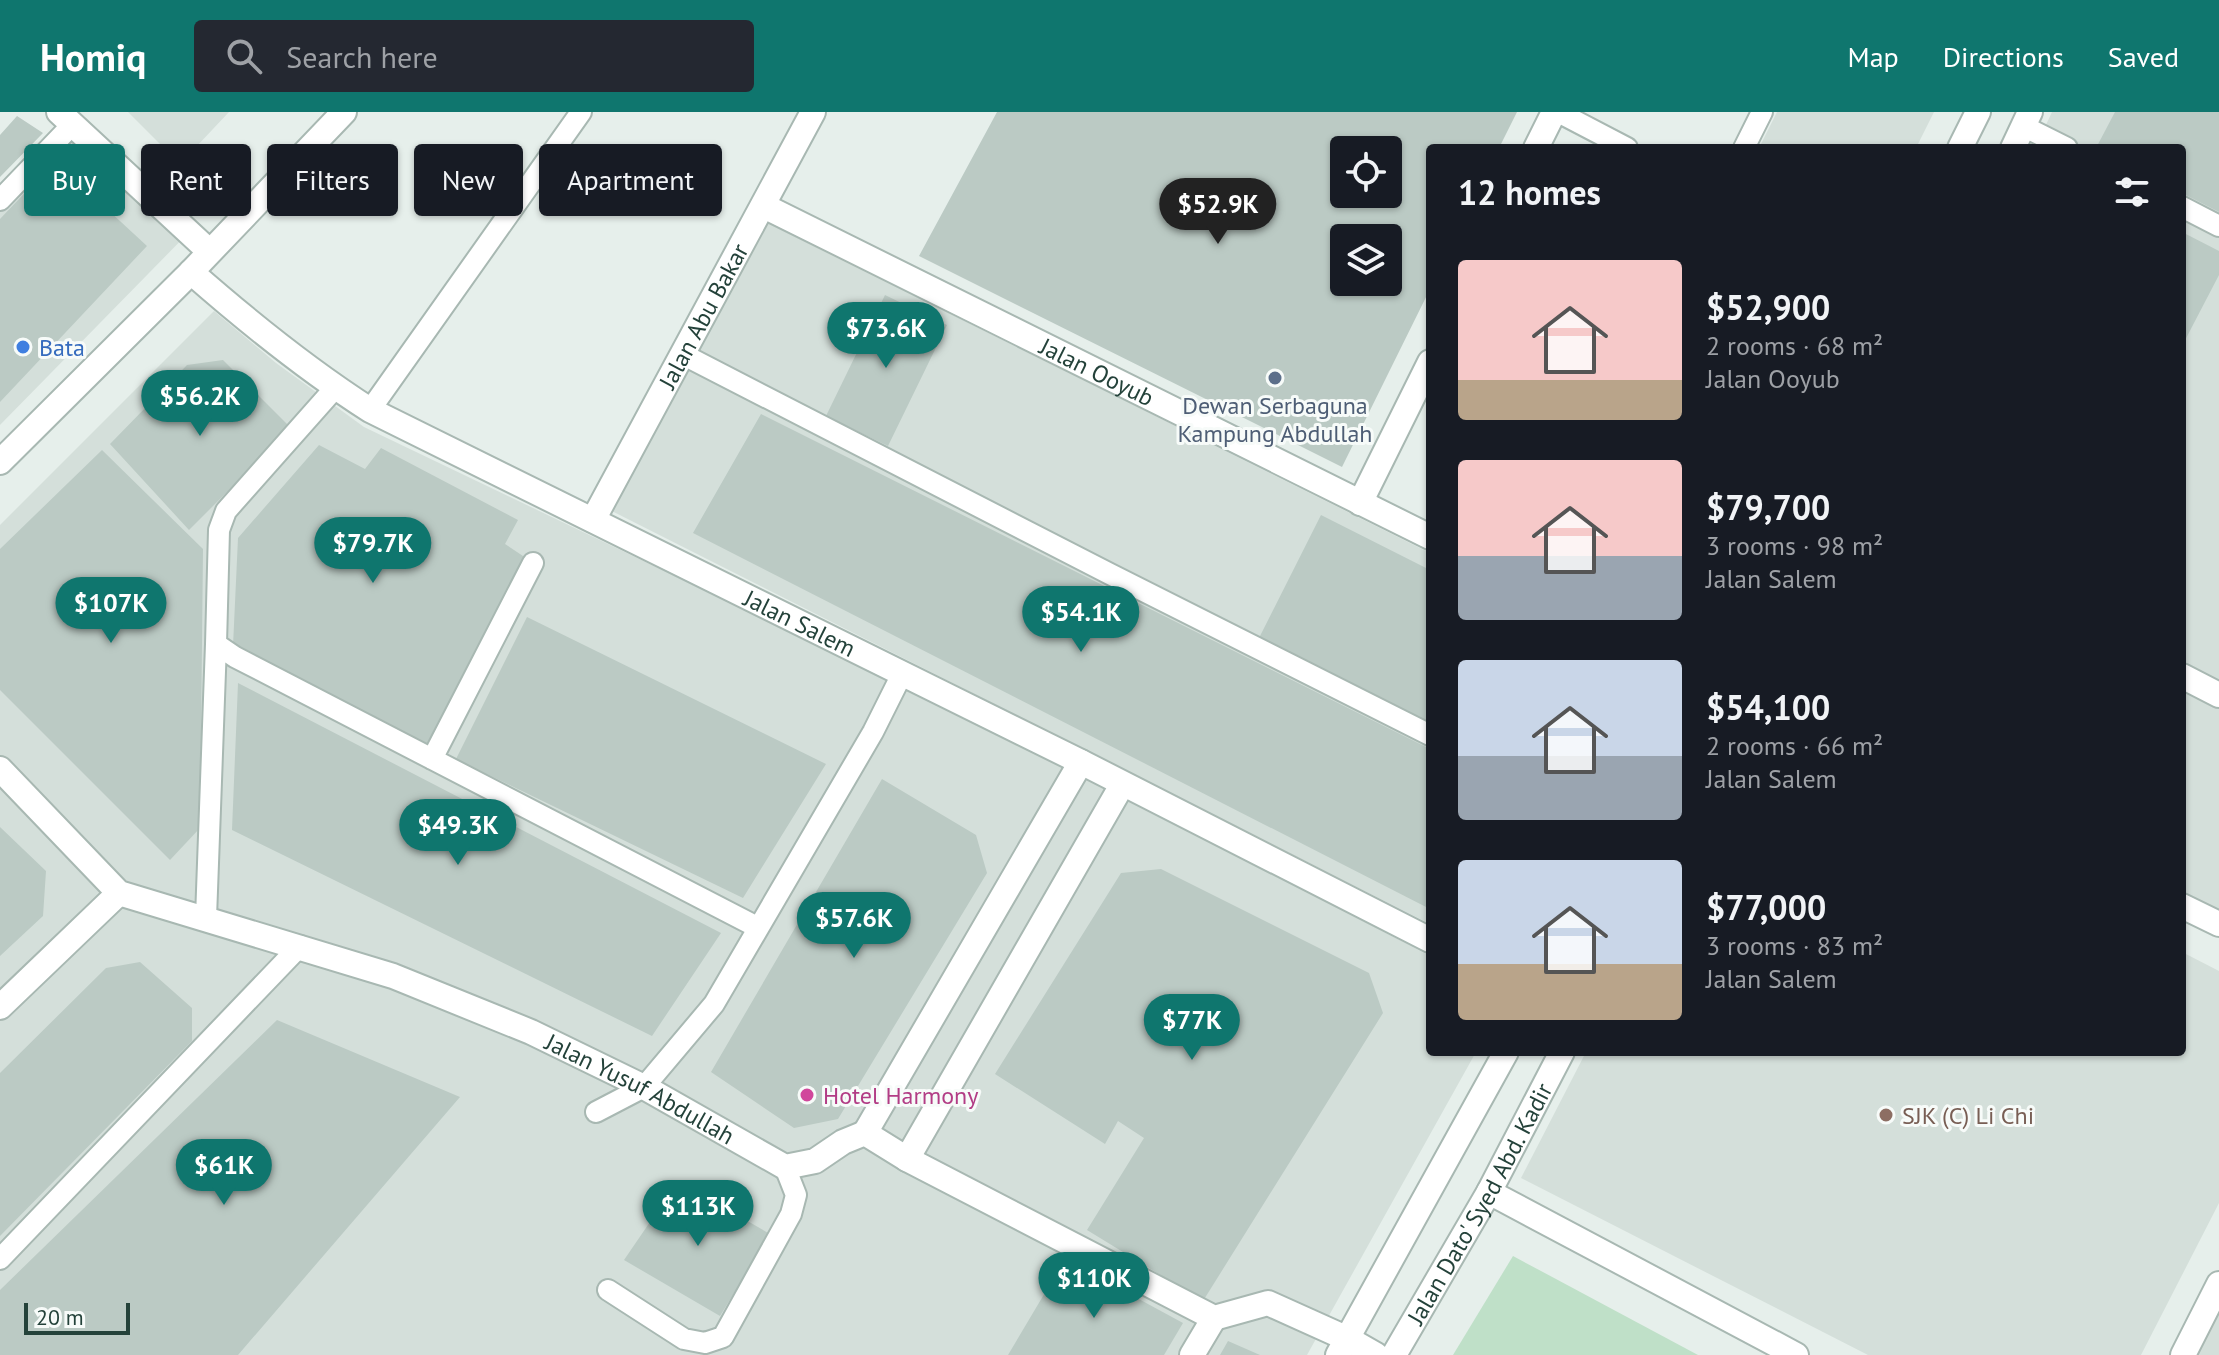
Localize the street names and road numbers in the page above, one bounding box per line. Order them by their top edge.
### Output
street label: Jalan Abu Bakar [651,238,755,395]
street label: Jalan Ooyub [1034,330,1159,413]
street label: Jalan Salem [738,582,861,664]
street label: Jalan Yusuf Abdullah [540,1026,740,1151]
street label: Jalan Dato' Syed Abd. Kadir [1399,1077,1559,1331]

